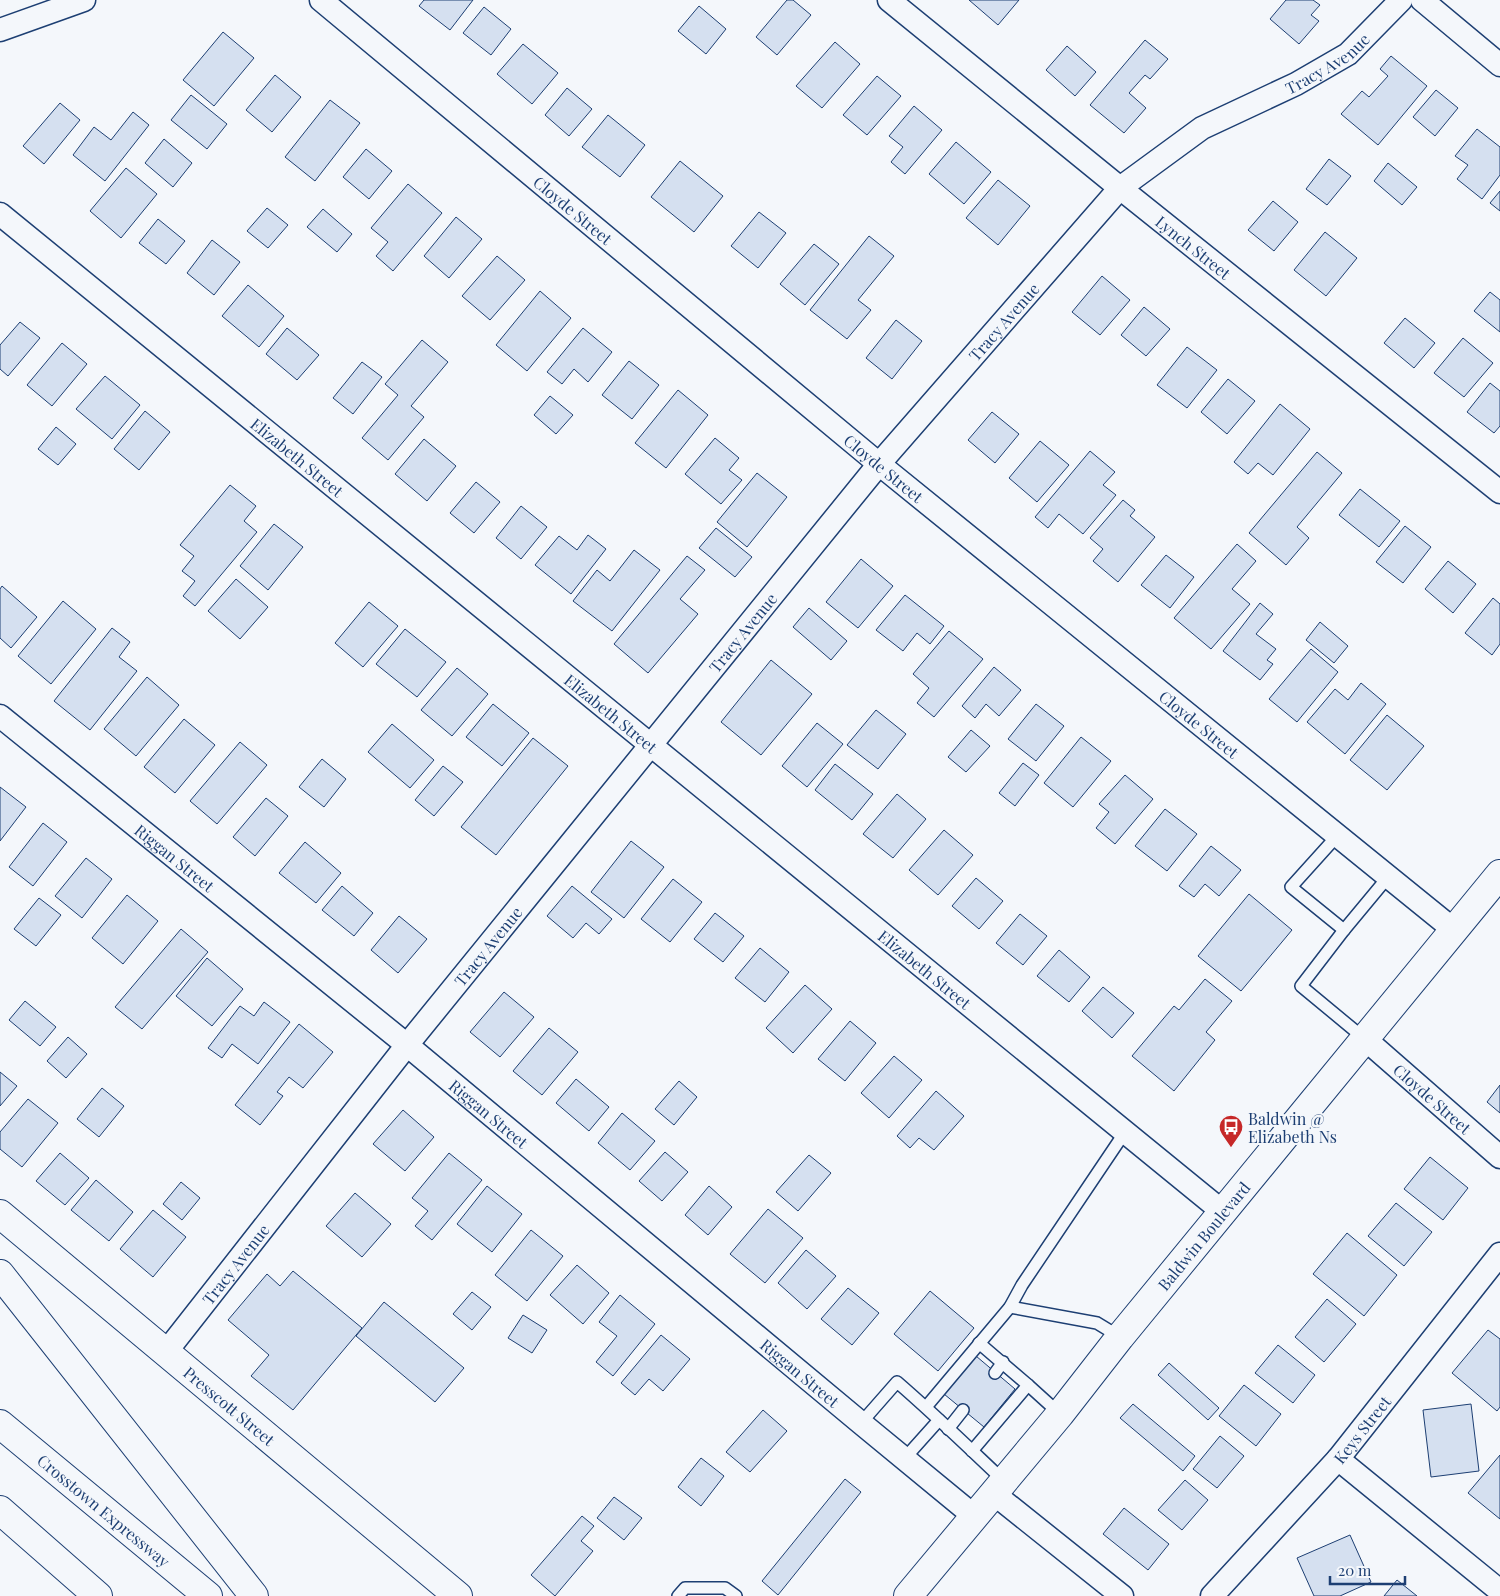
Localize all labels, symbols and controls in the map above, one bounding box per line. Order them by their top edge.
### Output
street label: Tracy Avenue [1282,28,1373,98]
street label: Cloyde Street [529,171,617,249]
street label: Lynch Street [1152,210,1236,283]
street label: Tracy Avenue [964,278,1043,365]
street label: Elizabeth Street [247,413,349,501]
street label: Cloyde Street [840,429,928,507]
street label: Tracy Avenue [704,588,781,676]
street label: Elizabeth Street [561,669,662,757]
street label: Cloyde Street [1155,685,1244,762]
street label: Riggan Street [131,819,219,896]
street label: Tracy Avenue [449,902,526,990]
street label: Elizabeth Street [874,925,976,1013]
street label: Cloyde Street [1390,1059,1476,1138]
street label: Riggan Street [445,1074,533,1152]
place label: Baldwin @ Elizabeth Ns [1248,1108,1337,1147]
bus stop icon: Baldwin @ Elizabeth Ns [1218,1114,1244,1148]
street label: Baldwin Boulevard [1152,1177,1254,1294]
street label: Tracy Avenue [197,1219,273,1308]
street label: Riggan Street [756,1333,844,1411]
street label: Presscott Street [180,1361,280,1450]
street label: Keys Street [1328,1391,1395,1467]
street label: Crosstown Expressway [33,1449,175,1571]
scale bar [1330,1554,1405,1586]
text: 20 m [1338,1560,1372,1580]

